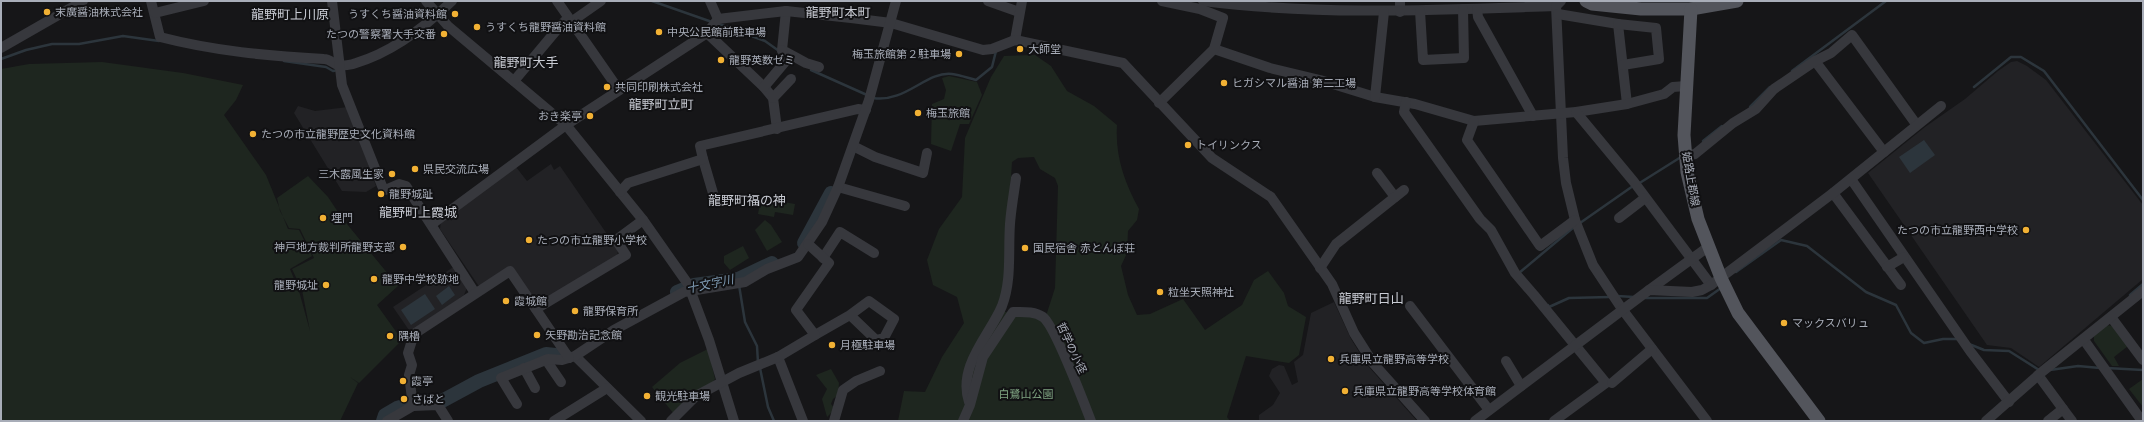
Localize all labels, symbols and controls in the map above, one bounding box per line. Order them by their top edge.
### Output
district label: 龍野町本町 [805,4,871,21]
place label: 末廣醤油株式会社 [55,5,143,19]
district label: 龍野町上川原 [251,6,329,23]
marker: 末廣醤油株式会社 [42,7,52,17]
place label: うすくち醤油資料館 [348,7,447,21]
marker: うすくち醤油資料館 [450,9,460,19]
place label: うすくち龍野醤油資料館 [485,20,606,34]
marker: うすくち龍野醤油資料館 [472,22,482,32]
place label: 中央公民館前駐車場 [667,25,766,39]
place label: たつの警察署大手交番 [326,27,436,41]
marker: 中央公民館前駐車場 [654,27,664,37]
marker: たつの警察署大手交番 [439,29,449,39]
place label: 大師堂 [1028,42,1061,56]
marker: 大師堂 [1015,44,1025,54]
place label: 梅玉旅館第２駐車場 [852,47,951,61]
marker: 梅玉旅館第２駐車場 [954,49,964,59]
place label: 龍野英数ゼミ [729,53,795,67]
district label: 龍野町大手 [493,54,559,71]
marker: 龍野英数ゼミ [716,55,726,65]
place label: ヒガシマル醤油 第二工場 [1232,76,1356,90]
marker: ヒガシマル醤油 第二工場 [1219,78,1229,88]
place label: 共同印刷株式会社 [615,80,703,94]
marker: 共同印刷株式会社 [602,82,612,92]
district label: 龍野町立町 [628,96,694,113]
place label: 梅玉旅館 [926,106,970,120]
marker: 梅玉旅館 [913,108,923,118]
place label: おき楽亭 [538,109,582,123]
marker: おき楽亭 [585,111,595,121]
place label: たつの市立龍野歴史文化資料館 [261,127,415,141]
marker: たつの市立龍野歴史文化資料館 [248,129,258,139]
place label: トイリンクス [1196,138,1262,152]
marker: トイリンクス [1183,140,1193,150]
street label: 姫路上郡線 [1679,151,1703,207]
place label: 県民交流広場 [423,162,489,176]
marker: 県民交流広場 [410,164,420,174]
place label: 三木露風生家 [318,167,384,181]
marker: 三木露風生家 [387,169,397,179]
place label: 龍野城趾 [389,187,433,201]
marker: 龍野城趾 [376,189,386,199]
district label: 龍野町福の神 [708,192,786,209]
district label: 龍野町上霞城 [379,204,457,221]
place label: 埋門 [331,211,353,225]
marker: 埋門 [318,213,328,223]
place label: たつの市立龍野西中学校 [1897,223,2018,237]
marker: たつの市立龍野西中学校 [2021,225,2031,235]
place label: たつの市立龍野小学校 [537,233,647,247]
marker: たつの市立龍野小学校 [524,235,534,245]
place label: 神戸地方裁判所龍野支部 [274,240,395,254]
place label: 国民宿舎 赤とんぼ荘 [1033,241,1135,255]
marker: 神戸地方裁判所龍野支部 [398,242,408,252]
marker: 国民宿舎 赤とんぼ荘 [1020,243,1030,253]
water label: 十文字川 [685,271,737,297]
place label: 龍野中学校跡地 [382,272,459,286]
marker: 龍野中学校跡地 [369,274,379,284]
place label: 龍野城址 [274,278,318,292]
marker: 龍野城址 [321,280,331,290]
place label: 粒坐天照神社 [1168,285,1234,299]
marker: 粒坐天照神社 [1155,287,1165,297]
district label: 龍野町日山 [1338,290,1404,307]
place label: 霞城館 [514,294,547,308]
marker: 霞城館 [501,296,511,306]
place label: 龍野保育所 [583,304,639,318]
marker: 龍野保育所 [570,306,580,316]
place label: マックスバリュ [1792,316,1869,330]
marker: マックスバリュ [1779,318,1789,328]
street label: 哲学の小径 [1054,320,1090,376]
place label: 矢野勘治記念館 [545,328,622,342]
place label: 隅櫓 [398,329,420,343]
marker: 矢野勘治記念館 [532,330,542,340]
marker: 隅櫓 [385,331,395,341]
place label: 月極駐車場 [840,338,895,352]
marker: 月極駐車場 [827,340,837,350]
place label: 兵庫県立龍野高等学校 [1339,352,1449,366]
marker: 兵庫県立龍野高等学校 [1326,354,1336,364]
place label: 霞亭 [411,374,433,388]
marker: 霞亭 [398,376,408,386]
place label: 兵庫県立龍野高等学校体育館 [1353,384,1496,398]
marker: 兵庫県立龍野高等学校体育館 [1340,386,1350,396]
park label: 白鷺山公園 [999,387,1054,401]
place label: 観光駐車場 [655,389,710,403]
marker: 観光駐車場 [642,391,652,401]
place label: さばと [412,392,445,406]
marker: さばと [399,394,409,404]

